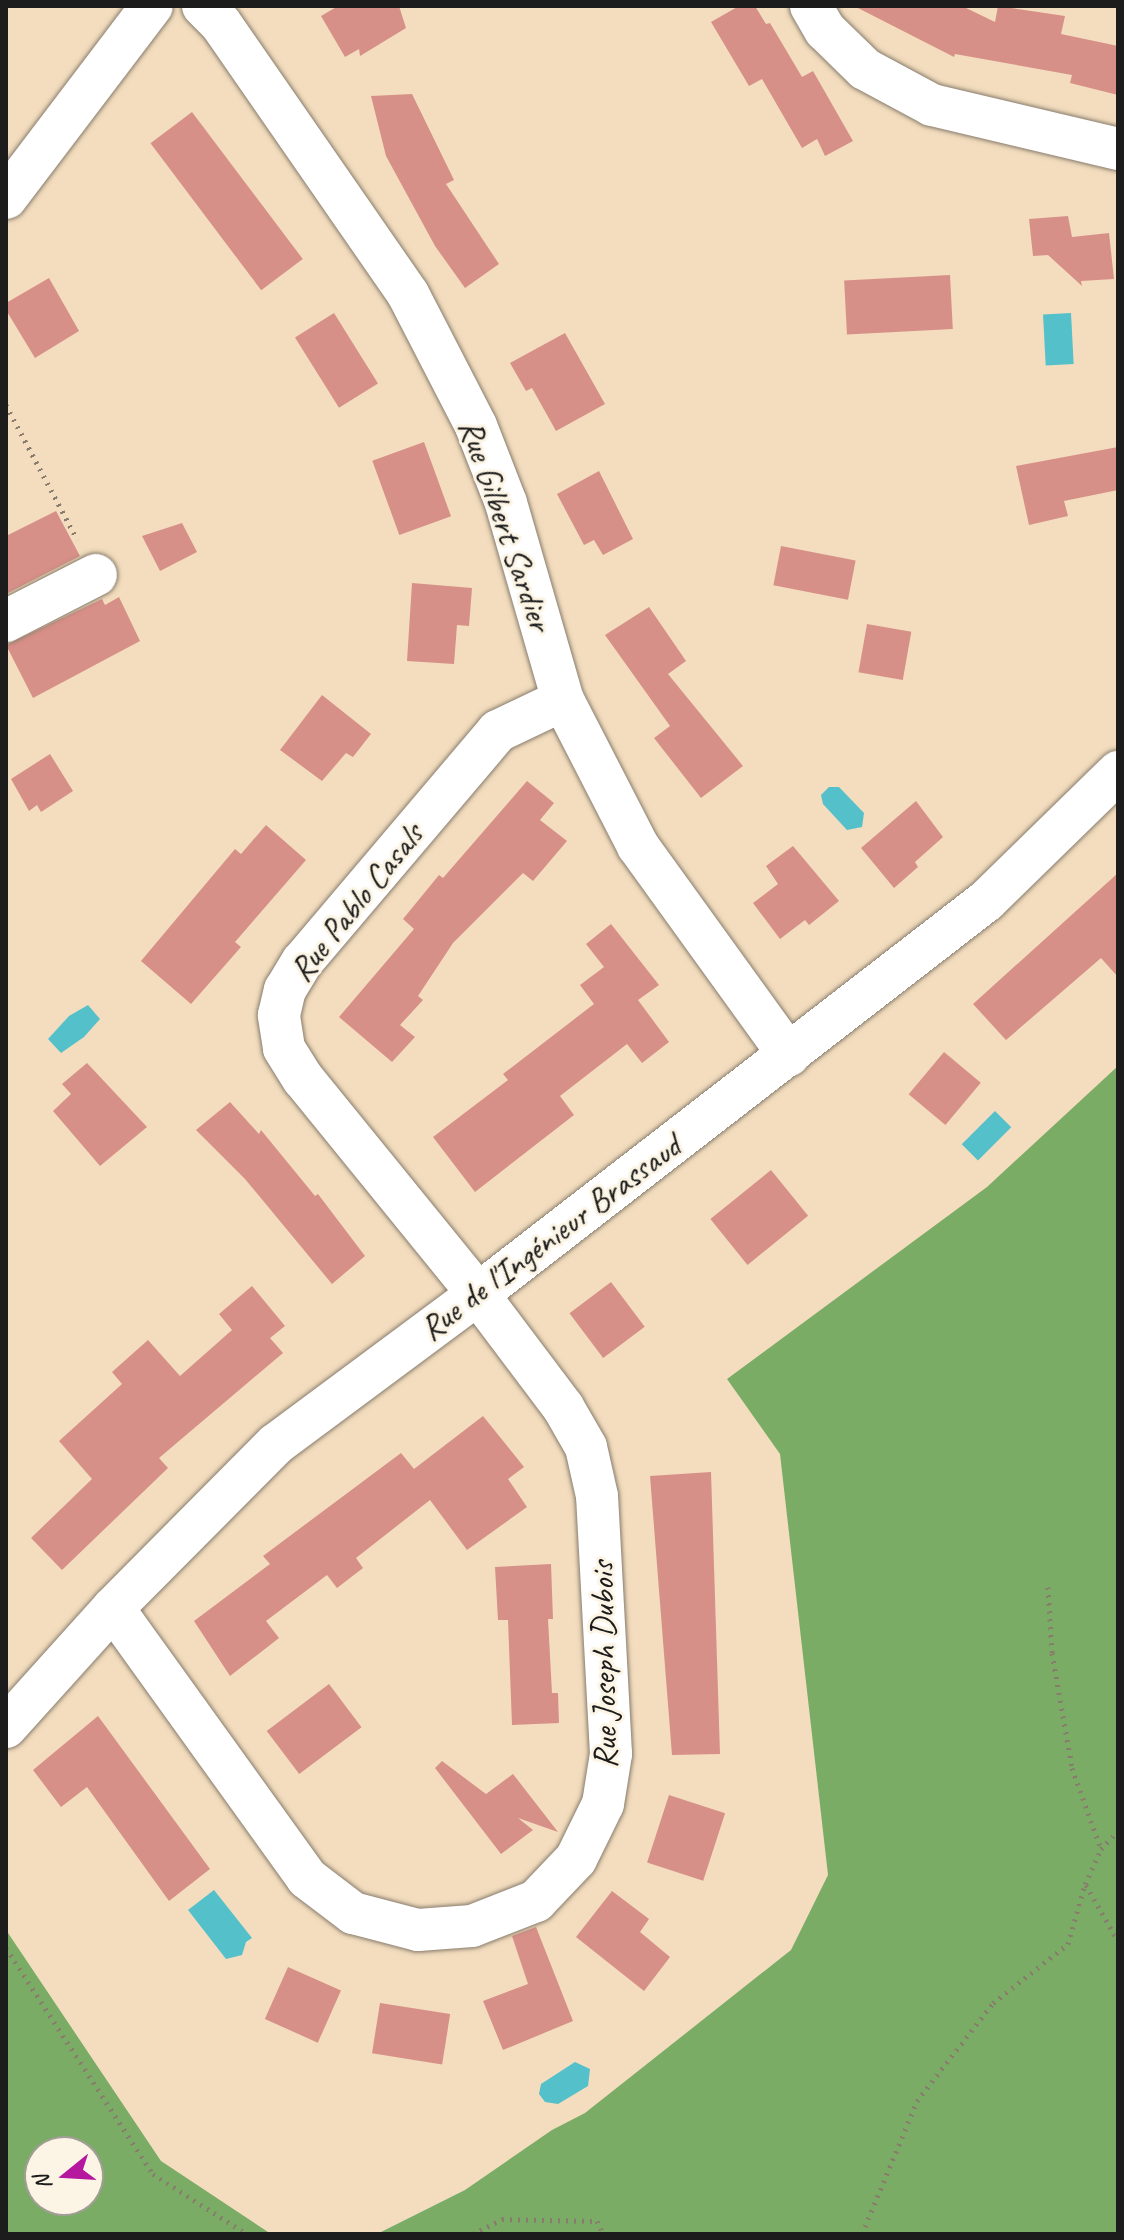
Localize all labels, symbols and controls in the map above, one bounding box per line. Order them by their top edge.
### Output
street label: Rue Gilbert Sardier [451,413,561,637]
street label: Rue Pablo Casals [280,814,432,990]
street label: Rue de l'Ingénieur Brassaud [411,1126,689,1348]
street label: Rue Joseph Dubois [581,1561,625,1769]
north arrow [24,2136,104,2216]
text: N [28,2172,58,2194]

